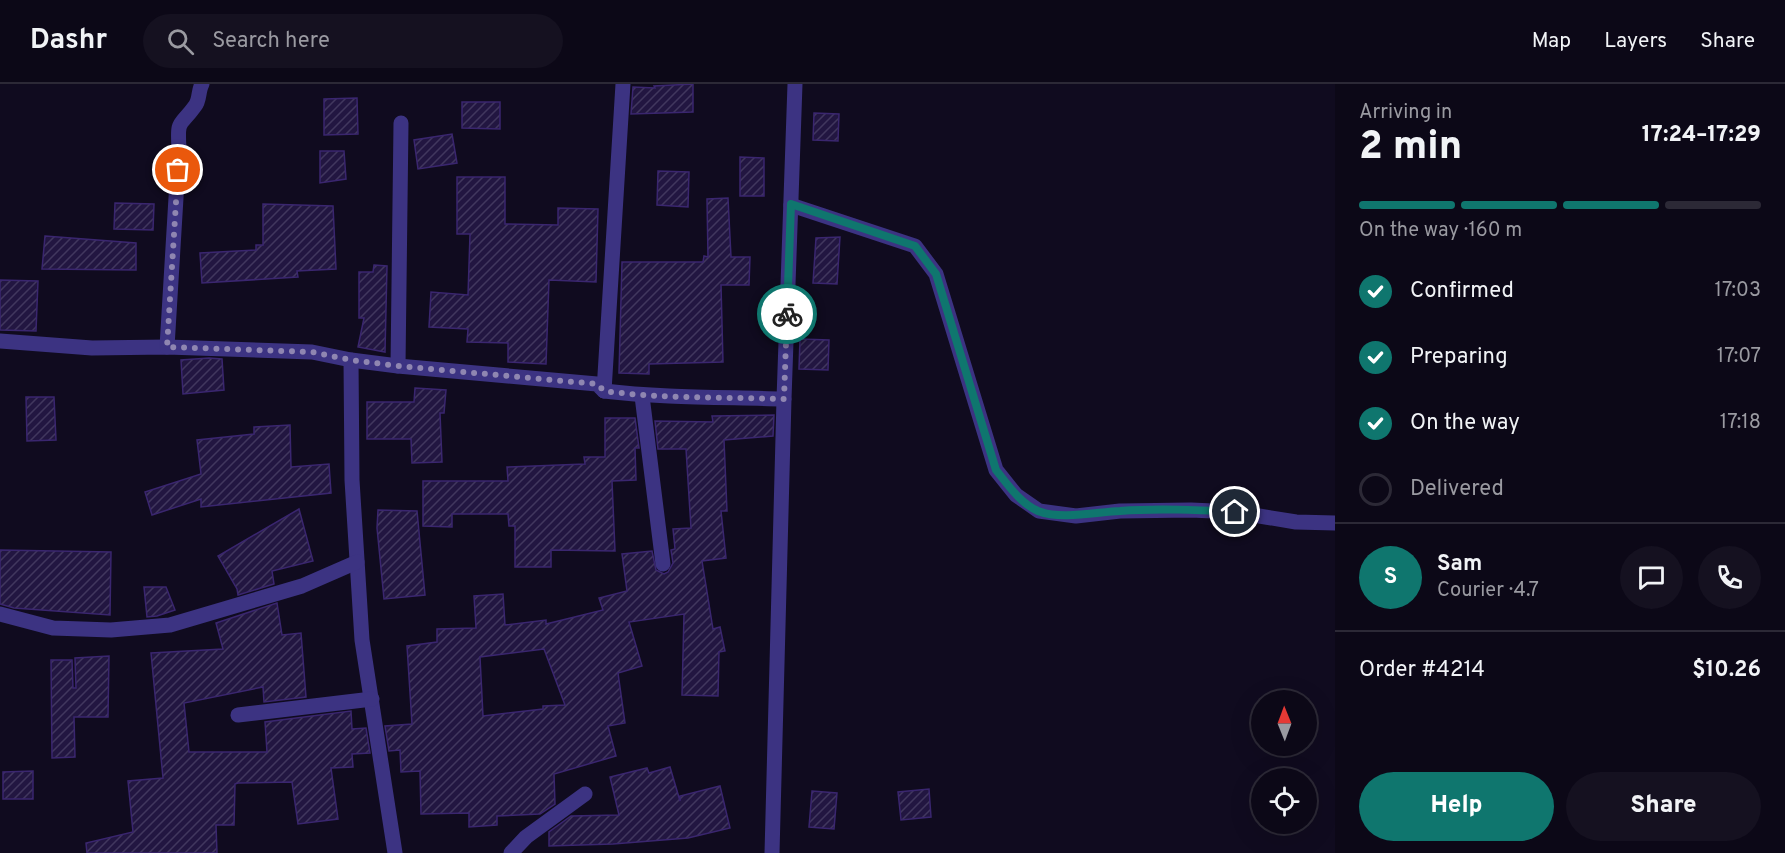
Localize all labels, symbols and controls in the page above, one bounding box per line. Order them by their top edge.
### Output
search box [143,14,563,68]
text: Dashr [30,23,107,59]
icon: search [164,25,197,58]
text: Search here [212,28,330,55]
text: Map [1532,28,1571,55]
text: Layers [1604,28,1667,55]
text: Share [1700,28,1755,55]
text: Arriving in [1359,100,1452,126]
text: 17:24–17:29 [1642,122,1761,149]
text: 2 min [1359,124,1462,173]
pin [152,144,203,195]
icon: bag [161,153,194,186]
text: On the way · 160 m [1359,218,1522,244]
icon: check [1359,275,1392,308]
text: Confirmed [1410,278,1514,305]
text: 17:03 [1715,278,1761,304]
courier [757,284,817,344]
icon: bike [771,298,804,331]
icon: check [1359,341,1392,374]
text: Preparing [1410,344,1508,371]
text: 17:07 [1717,344,1761,370]
icon: check [1359,407,1392,440]
text: On the way [1410,410,1520,437]
text: 17:18 [1720,410,1761,436]
text: Delivered [1410,476,1504,503]
pin [1209,486,1260,537]
icon: home [1218,495,1251,528]
button: chat [1620,546,1683,609]
button: phone [1698,546,1761,609]
text: Sam [1437,551,1482,578]
text: S [1384,564,1397,591]
text: Courier · 4.7 [1437,578,1539,604]
text: Order #4214 [1359,657,1485,684]
text: $10.26 [1692,657,1761,684]
north arrow [1251,690,1317,756]
map controls [1251,690,1317,834]
button: locate [1251,768,1317,834]
button: Help [1359,772,1554,841]
button: Share [1566,772,1761,841]

